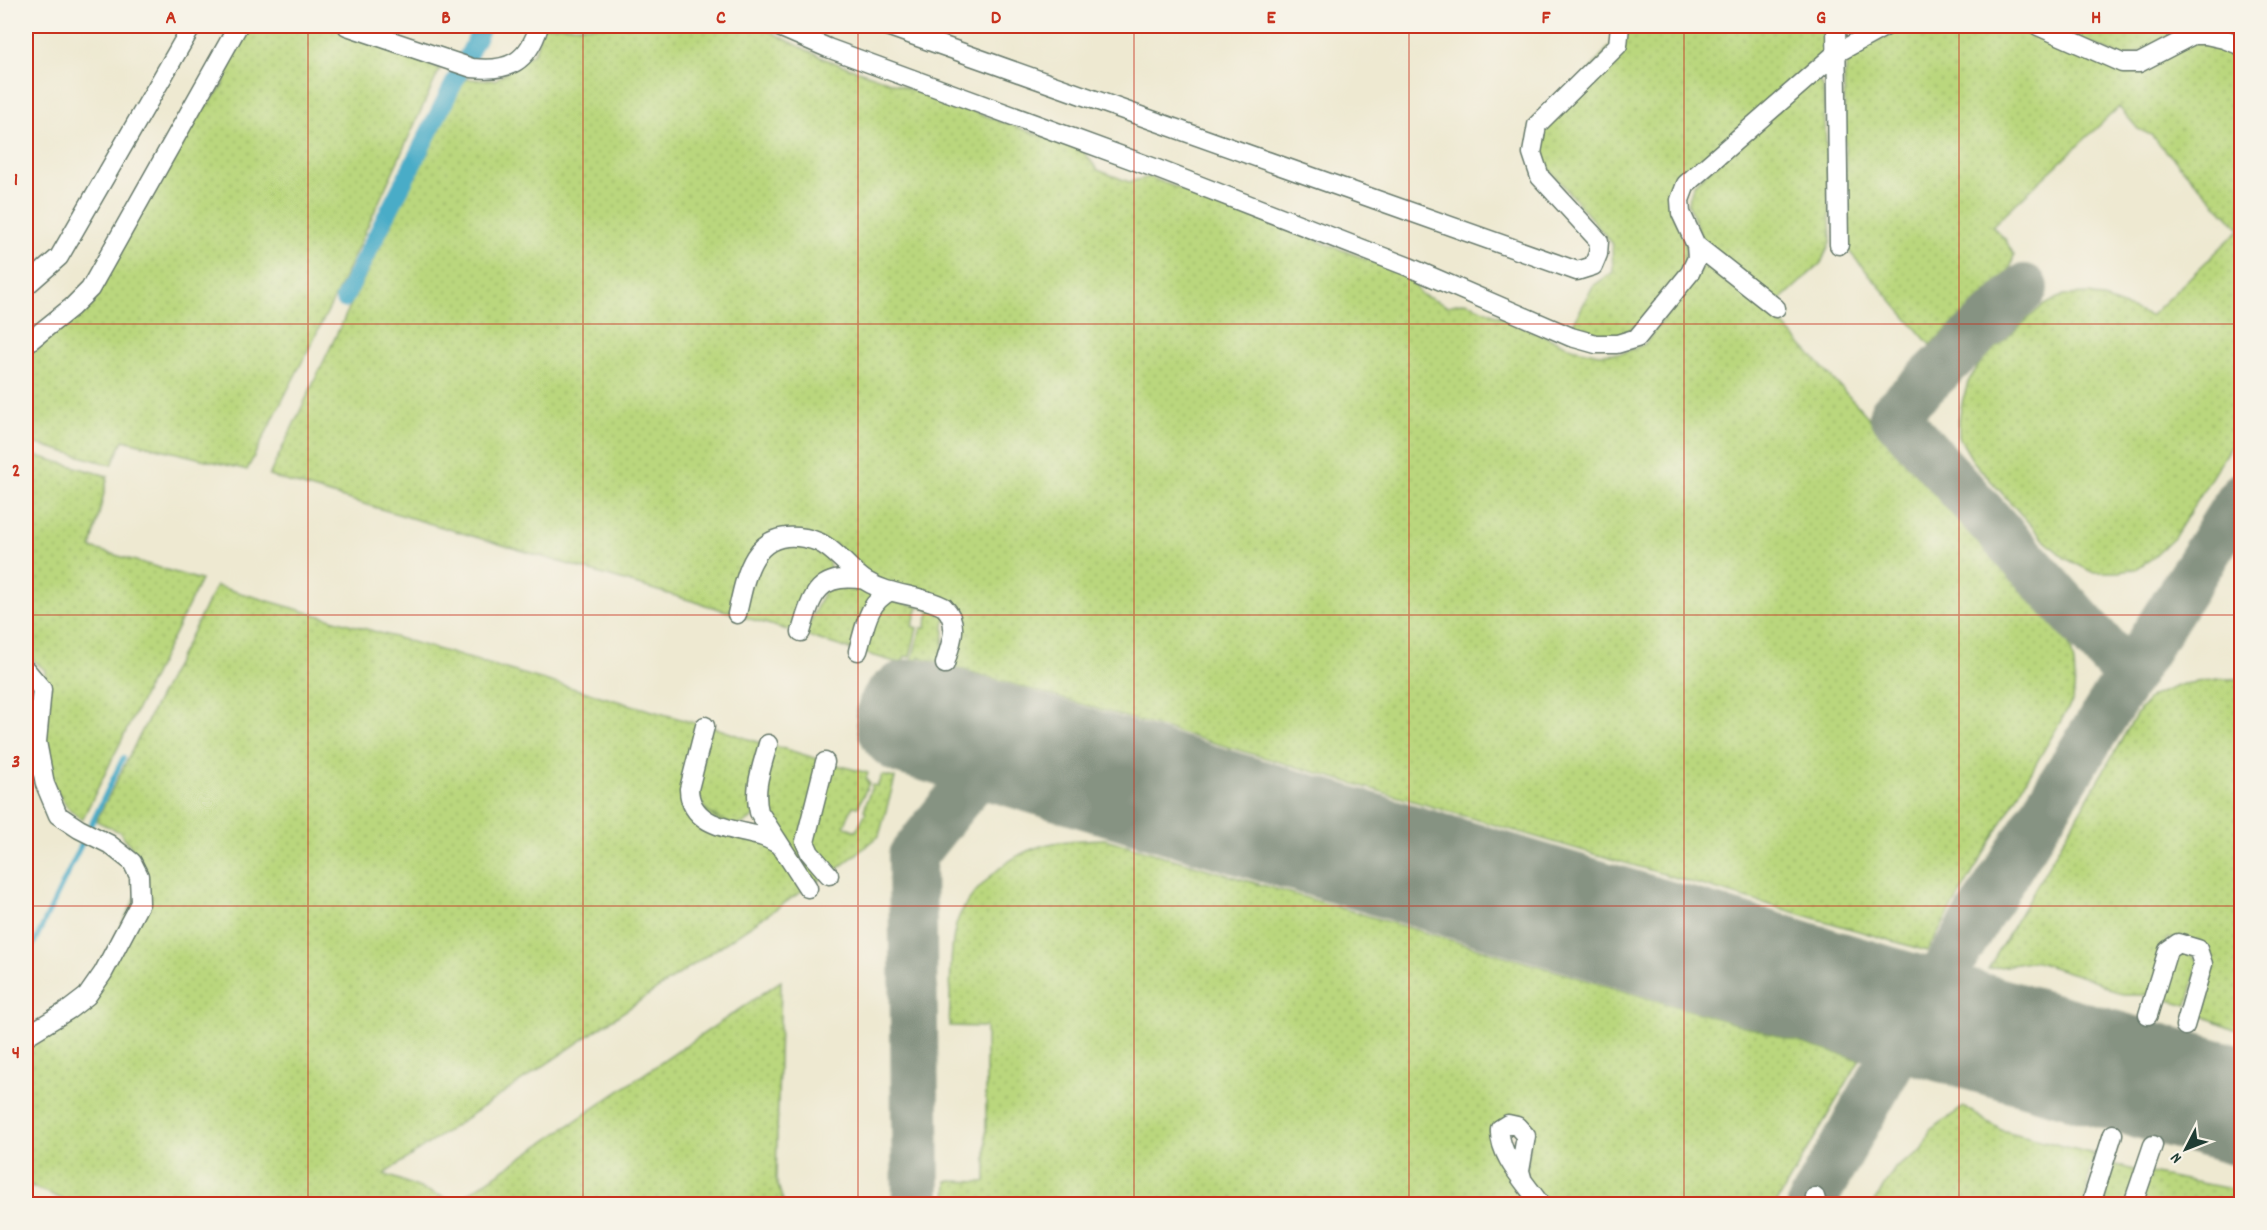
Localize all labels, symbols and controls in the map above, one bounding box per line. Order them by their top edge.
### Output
text: A [166,5,177,33]
text: B [441,5,451,33]
text: C [716,5,726,33]
text: D [991,5,1002,33]
text: E [1266,5,1276,33]
text: F [1542,5,1552,33]
text: G [1816,5,1826,33]
text: H [2091,5,2101,33]
text: 1 [14,167,18,195]
text: 2 [12,458,20,486]
text: 3 [12,749,20,777]
text: 4 [12,1040,20,1068]
north arrow [2156,1119,2216,1179]
text: N [2165,1147,2188,1168]

